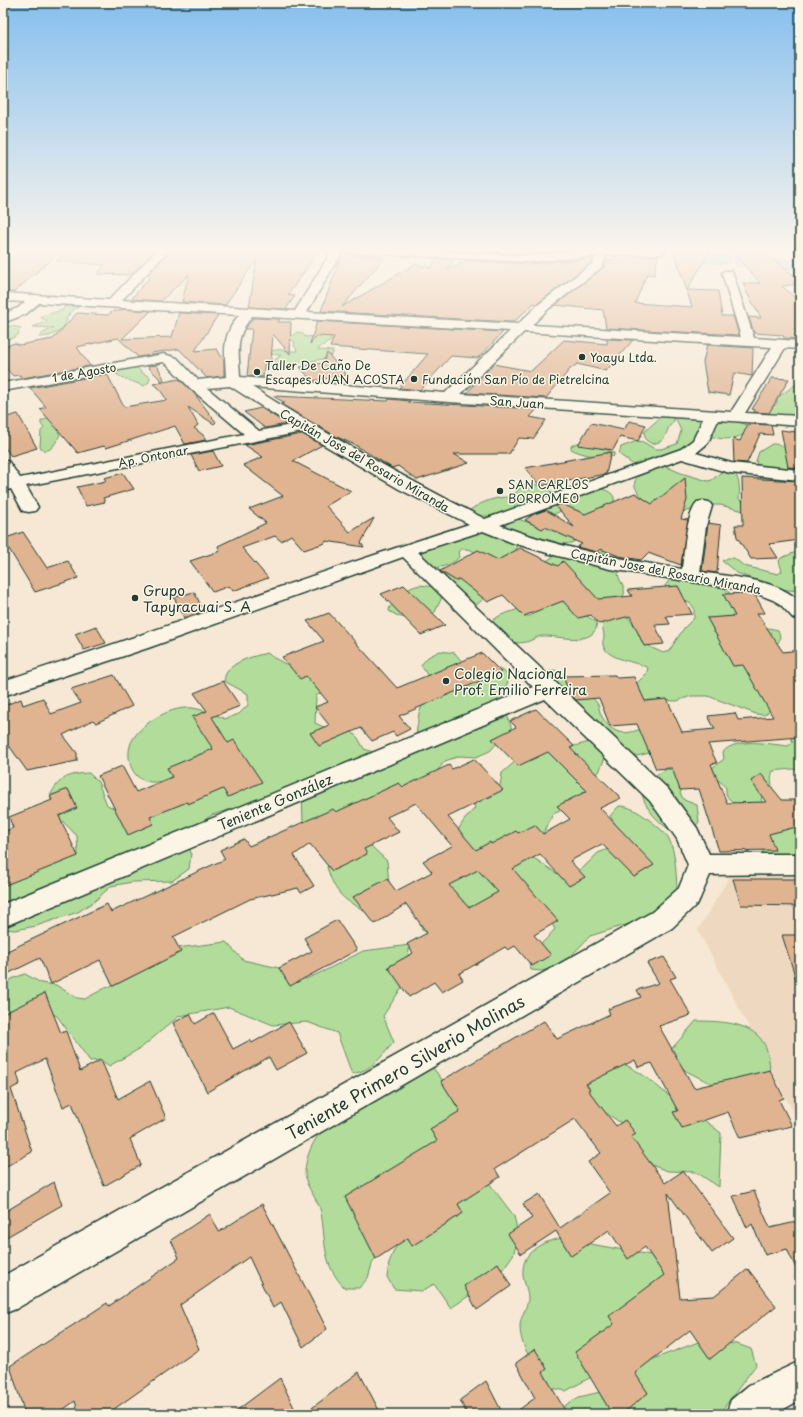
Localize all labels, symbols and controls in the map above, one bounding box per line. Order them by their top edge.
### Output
place label: Yoayu Ltda. [590,348,657,366]
marker: Yoayu Ltda. [577,352,587,362]
place label: Taller De Caño De Escapes JUAN ACOSTA [265,356,404,388]
street label: 1 de Agosto [50,357,118,387]
marker: Taller De Caño De Escapes JUAN ACOSTA [252,367,262,377]
place label: Fundación San Pío de Pietrelcina [422,370,610,388]
marker: Fundación San Pío de Pietrelcina [409,374,419,384]
street label: San Juan [489,391,545,413]
street label: Capitán Jose del Rosario Miranda [277,404,454,516]
street label: Ap. Ontonar [116,440,190,472]
place label: SAN CARLOS BORROMEO [508,475,589,507]
marker: SAN CARLOS BORROMEO [495,486,505,496]
street label: Capitán Jose del Rosario Miranda [569,544,763,598]
place label: Grupo Tapyracuai S. A [143,580,251,617]
marker: Grupo Tapyracuai S. A [130,593,140,603]
place label: Colegio Nacional Prof. Emilio Ferreira [454,663,587,700]
marker: Colegio Nacional Prof. Emilio Ferreira [441,676,451,686]
street label: Teniente González [214,768,336,836]
street label: Teniente Primero Silverio Molinas [281,988,529,1146]

